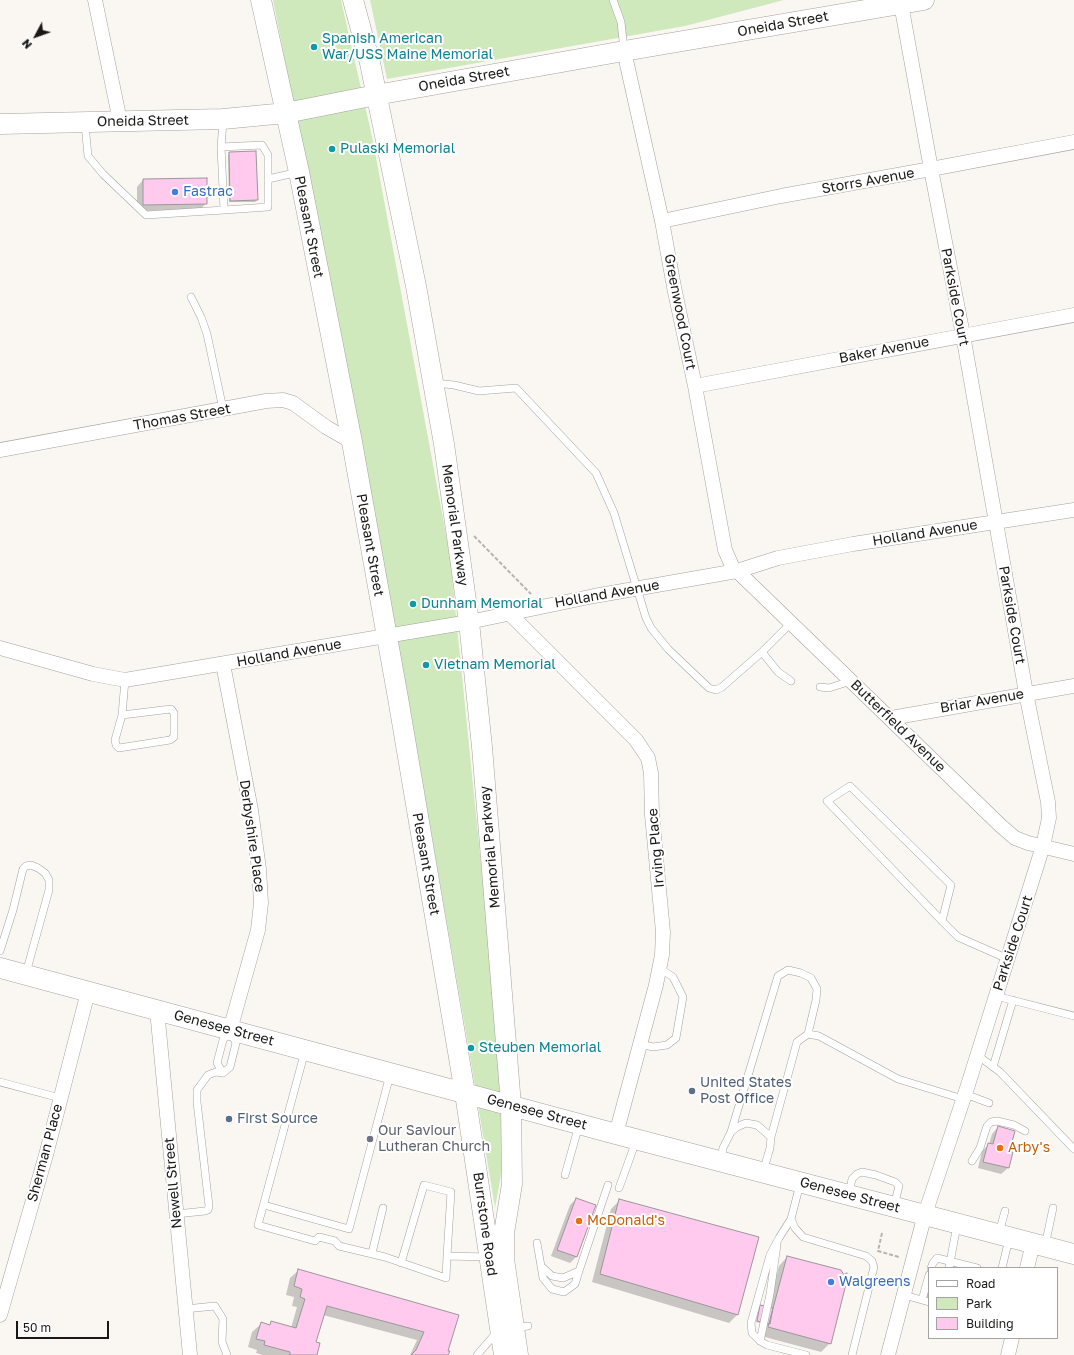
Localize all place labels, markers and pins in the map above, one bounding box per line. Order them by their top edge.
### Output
place label: Spanish American War/USS Maine Memorial [322,31,493,64]
marker: Spanish American War/USS Maine Memorial [309,42,319,52]
place label: Pulaski Memorial [340,141,455,157]
marker: Pulaski Memorial [327,144,337,154]
place label: Fastrac [183,184,233,200]
marker: Fastrac [170,187,180,197]
place label: Dunham Memorial [421,596,543,612]
marker: Dunham Memorial [408,599,418,609]
place label: Vietnam Memorial [434,657,556,673]
marker: Vietnam Memorial [421,660,431,670]
place label: Steuben Memorial [479,1040,601,1056]
marker: Steuben Memorial [466,1043,476,1053]
place label: United States Post Office [700,1075,792,1108]
marker: United States Post Office [687,1086,697,1096]
place label: First Source [237,1111,318,1127]
marker: First Source [224,1114,234,1124]
place label: Our Saviour Lutheran Church [378,1123,490,1156]
marker: Our Saviour Lutheran Church [365,1134,375,1144]
place label: Arby's [1008,1140,1050,1156]
marker: Arby's [995,1143,1005,1153]
place label: McDonald's [587,1213,665,1229]
marker: McDonald's [574,1216,584,1226]
place label: Walgreens [839,1274,910,1290]
marker: Walgreens [826,1277,836,1287]

